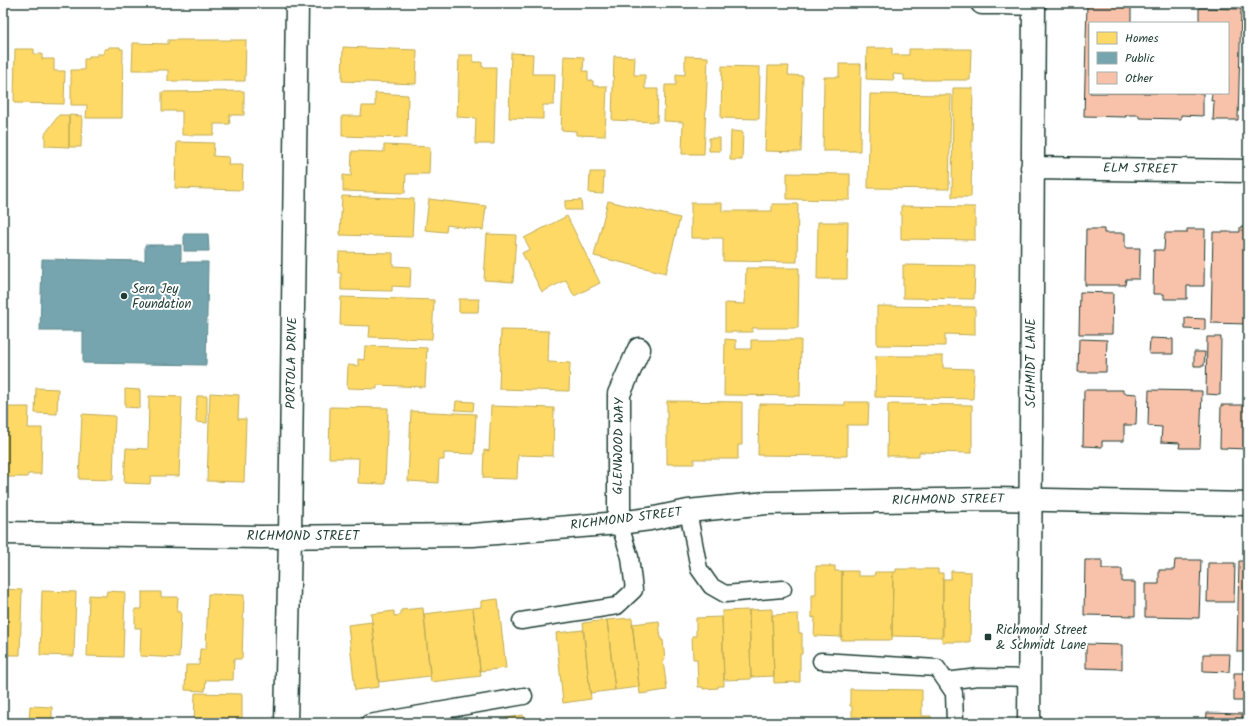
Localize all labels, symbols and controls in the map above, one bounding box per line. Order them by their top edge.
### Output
legend [1089,22,1229,94]
text: Homes [1125,29,1159,48]
text: Public [1125,49,1155,68]
text: Other [1125,69,1154,88]
street label: ELM STREET [1103,158,1178,180]
place label: Sera Jey Foundation [132,279,191,315]
marker: Sera Jey Foundation [119,291,129,301]
street label: PORTOLA DRIVE [281,316,303,409]
street label: SCHMIDT LANE [1021,318,1042,408]
street label: GLENWOOD WAY [608,397,630,495]
street label: RICHMOND STREET [892,489,1005,511]
street label: RICHMOND STREET [569,502,684,536]
street label: RICHMOND STREET [247,526,360,547]
place label: Richmond Street & Schmidt Lane [996,620,1088,656]
marker: Richmond Street & Schmidt Lane [983,632,993,642]

